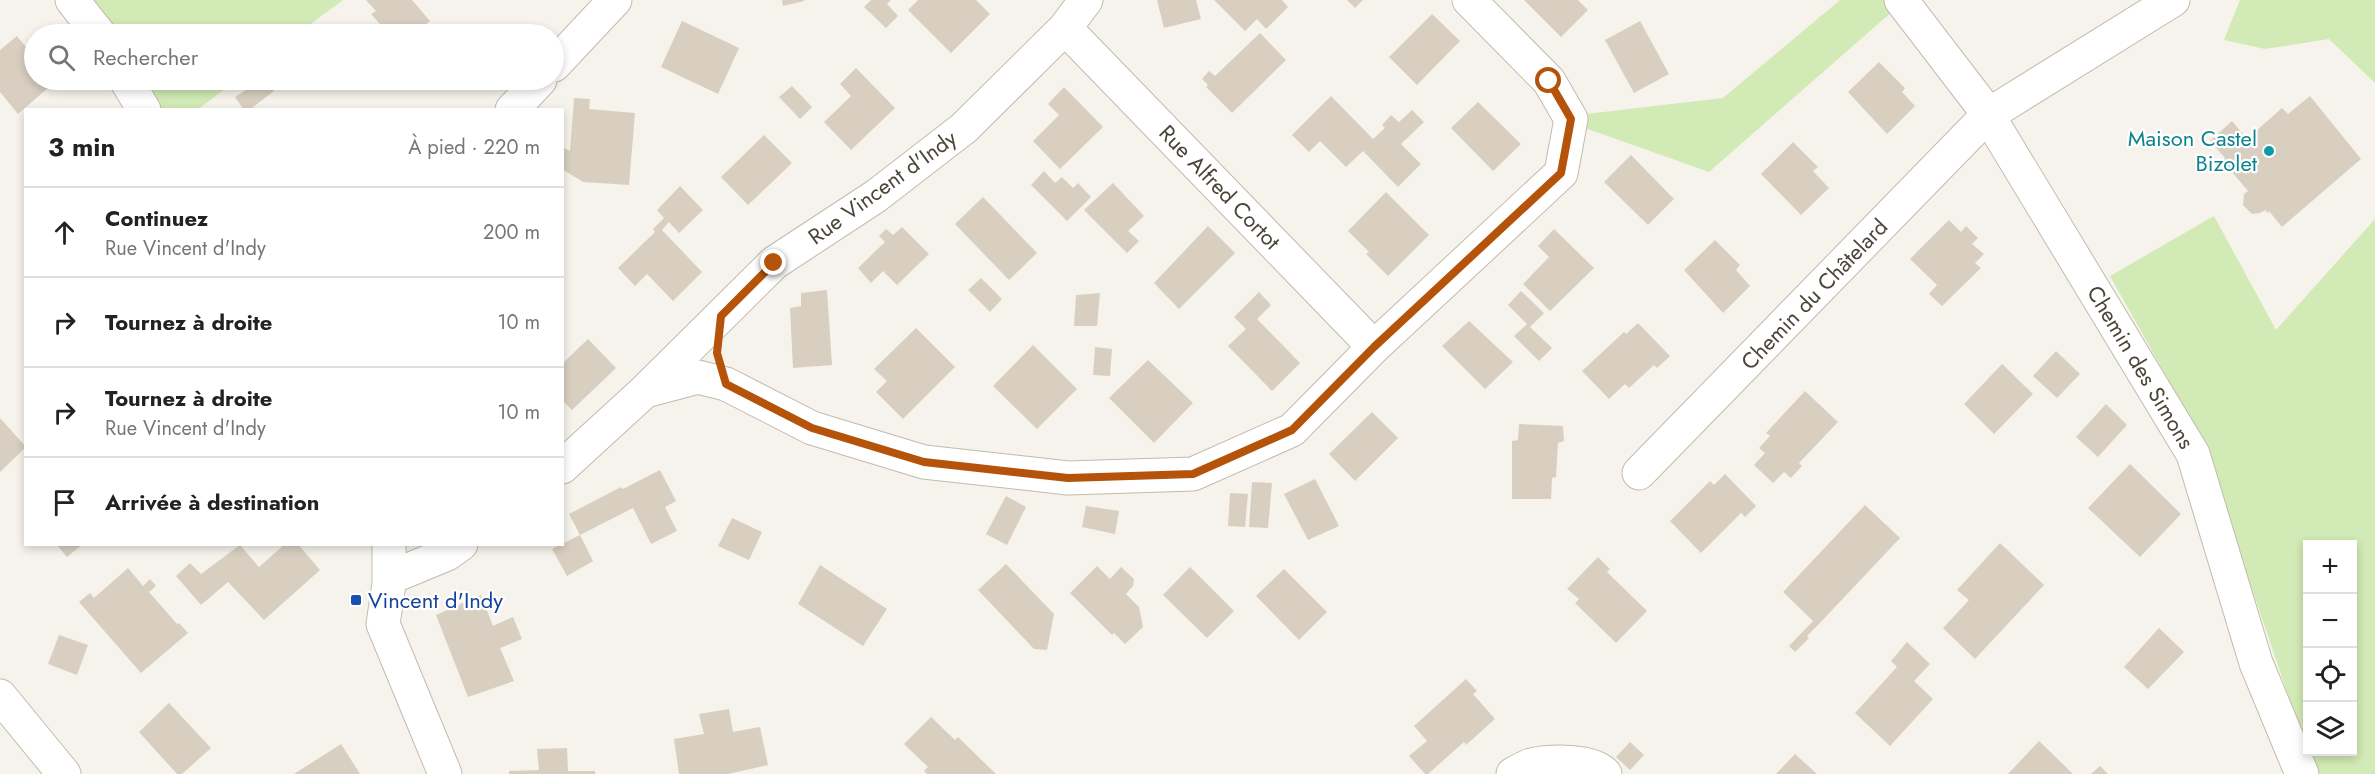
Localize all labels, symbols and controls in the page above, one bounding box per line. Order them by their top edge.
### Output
search box [24,24,564,90]
icon: search [45,41,78,74]
text: Rechercher [93,41,198,73]
route start [1535,67,1561,93]
street label: Rue Alfred Cortot [1152,117,1288,257]
street label: Rue Vincent d'Indy [801,122,963,252]
place label: Maison Castel Bizolet [2128,122,2258,179]
text: 3 min [48,128,115,166]
text: À pied · 220 m [408,133,540,162]
marker: Maison Castel Bizolet [2262,144,2276,158]
text: Continuez [105,202,208,234]
street label: Chemin du Châtelard [1733,211,1895,377]
icon: ahead [48,216,81,249]
text: 200 m [483,218,540,247]
text: Rue Vincent d'Indy [105,234,266,263]
route end [760,249,786,275]
street label: Chemin des Simons [2079,279,2203,455]
icon: right [48,306,81,339]
text: Tournez à droite [105,306,272,338]
text: 10 m [497,308,540,337]
text: Tournez à droite [105,382,272,414]
icon: right [48,396,81,429]
text: 10 m [497,398,540,427]
text: Rue Vincent d'Indy [105,414,266,443]
icon: arrive [48,486,81,519]
text: Arrivée à destination [105,486,319,518]
map controls [2303,540,2357,756]
button: + [2303,540,2357,594]
place label: Vincent d'Indy [368,584,503,616]
marker: Vincent d'Indy [349,593,363,607]
button: − [2303,594,2357,648]
button: locate [2303,648,2357,702]
button: layers [2303,702,2357,756]

